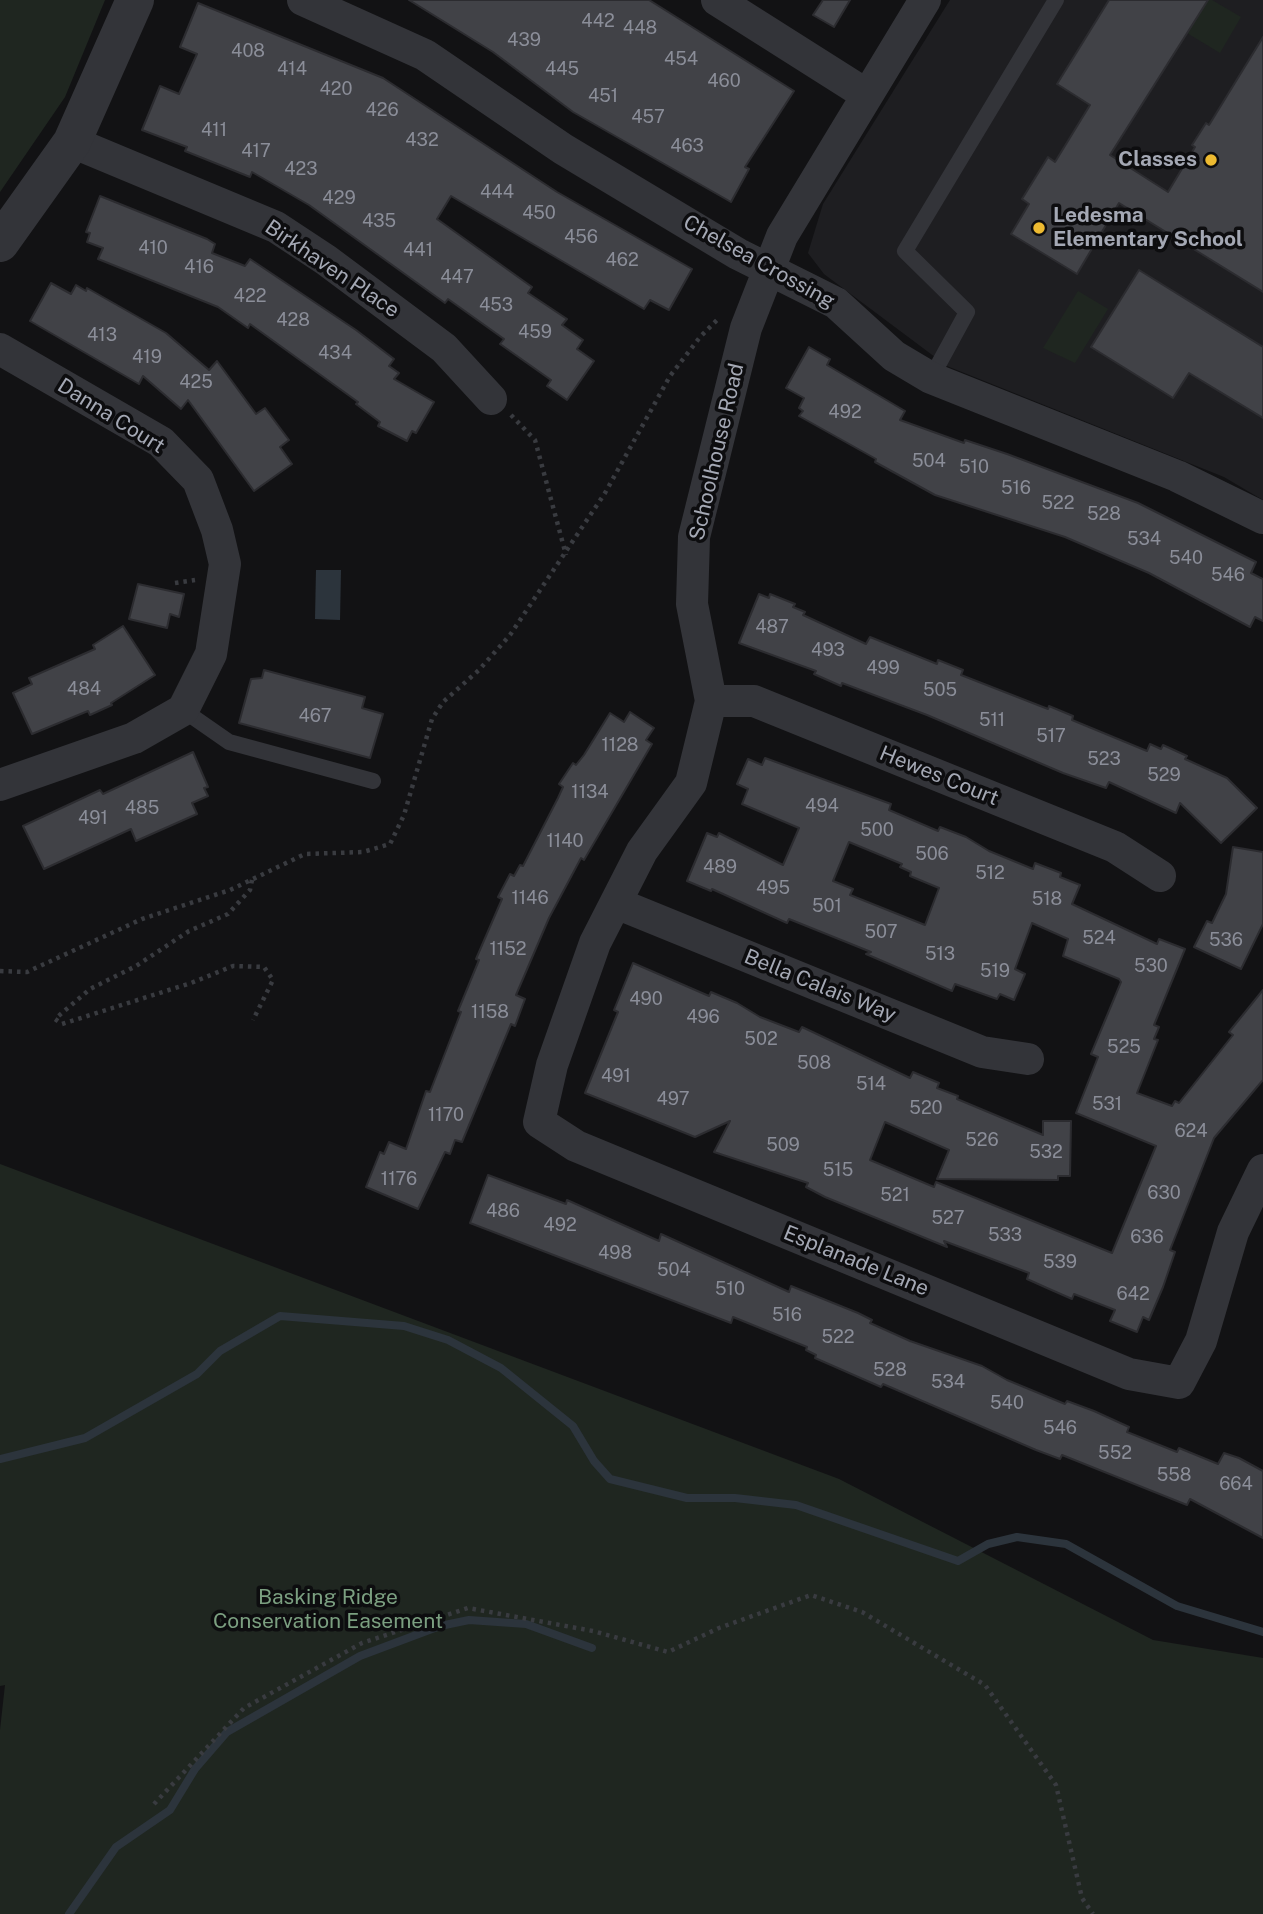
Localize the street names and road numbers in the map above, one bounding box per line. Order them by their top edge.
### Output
street label: Chelsea Crossing [679,210,839,314]
street label: Birkhaven Place [260,215,404,323]
street label: Schoolhouse Road [684,361,750,543]
street label: Danna Court [53,373,169,459]
street label: Hewes Court [876,741,1002,811]
street label: Bella Calais Way [740,944,900,1028]
street label: Esplanade Lane [780,1220,932,1302]

